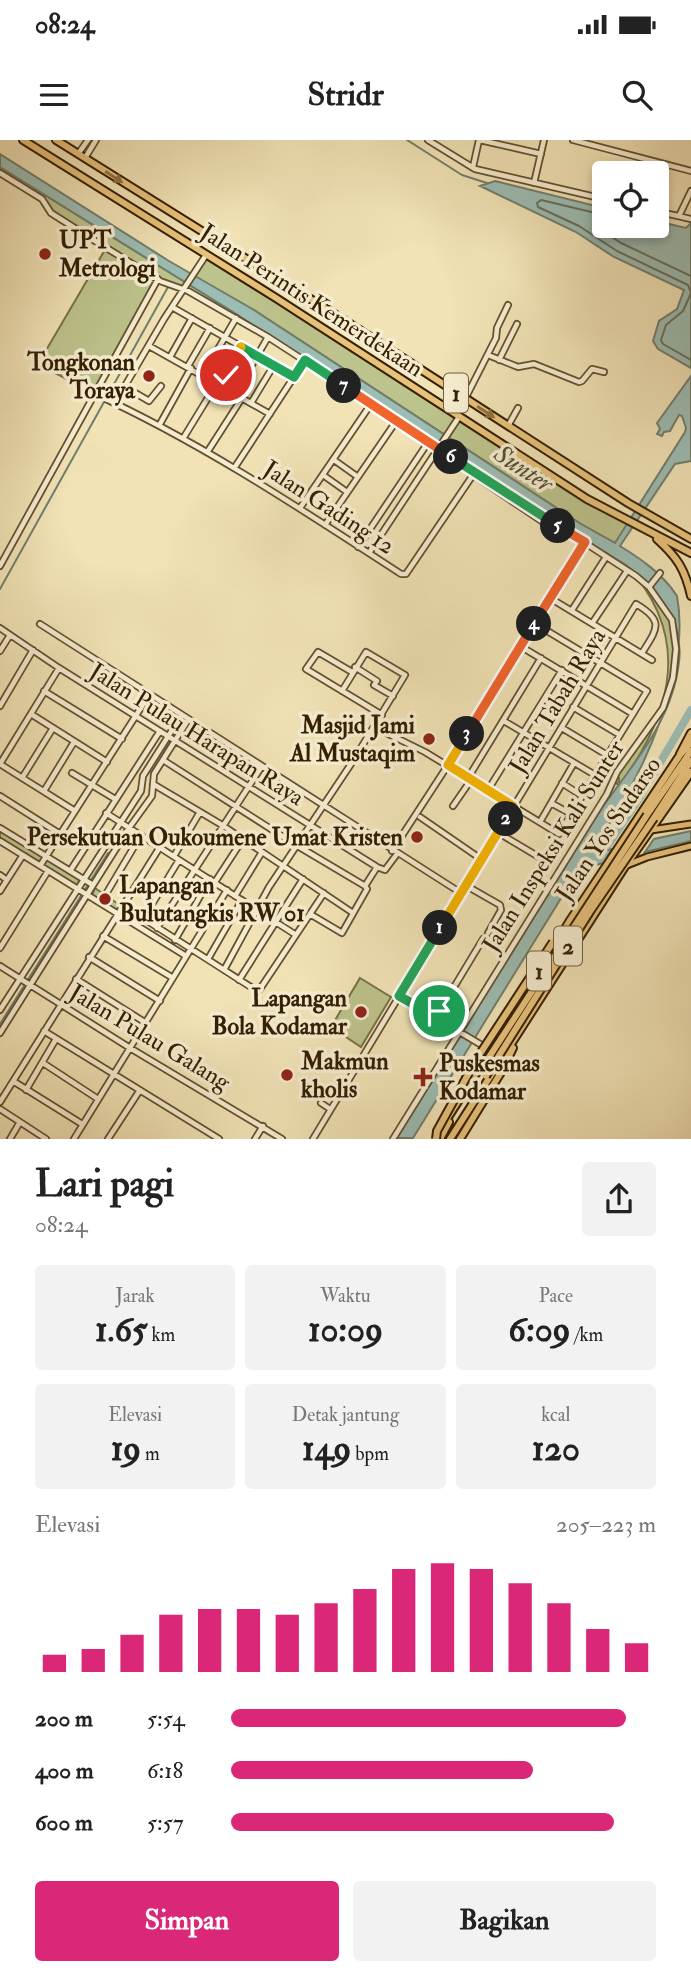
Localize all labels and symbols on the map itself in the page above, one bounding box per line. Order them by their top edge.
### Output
one-way arrow [104,170,124,183]
street label: Jalan Perintis Kemerdekaan [193,216,429,384]
place label: UPT Metrologi [58,225,156,284]
marker: UPT Metrologi [37,246,53,262]
pin [196,345,256,405]
place label: Tongkonan Toraya [26,347,136,406]
marker: Tongkonan Toraya [141,368,157,384]
pin: 7 [326,369,362,404]
road number: 1 [444,374,468,412]
one-way arrow [477,406,496,419]
water label: Sunter [487,437,560,500]
pin: 6 [434,440,468,474]
street label: Jalan Gading 12 [256,453,400,561]
pin: 5 [540,508,576,544]
pin: 4 [516,606,552,642]
street label: Jalan Tabah Raya [501,622,614,780]
street label: Jalan Pulau Harapan Raya [83,655,311,814]
place label: Masjid Jami Al Mustaqim [289,710,416,769]
pin: 3 [449,716,484,752]
marker: Masjid Jami Al Mustaqim [421,731,437,747]
street label: Jalan Inspeksi Kali Sunter [475,734,631,959]
street label: Jalan Yos Sudarso [548,751,668,908]
pin: 2 [489,802,524,836]
place label: Persekutuan Oukoumene Umat Kristen [27,822,404,853]
marker: Persekutuan Oukoumene Umat Kristen [409,829,425,845]
place label: Lapangan Bulutangkis RW 01 [119,870,305,929]
marker: Lapangan Bulutangkis RW 01 [97,891,113,907]
pin: 1 [422,910,458,946]
road number: 2 [554,926,582,966]
road number: 1 [527,951,551,990]
street label: Jalan Pulau Galang [63,977,237,1098]
pin [409,981,469,1041]
place label: Lapangan Bola Kodamar [212,983,348,1042]
marker: Lapangan Bola Kodamar [353,1004,369,1020]
place label: Makmun kholis [300,1046,389,1105]
place label: Puskesmas Kodamar [439,1048,540,1107]
marker: Makmun kholis [279,1067,295,1083]
marker: Puskesmas Kodamar [413,1067,433,1087]

